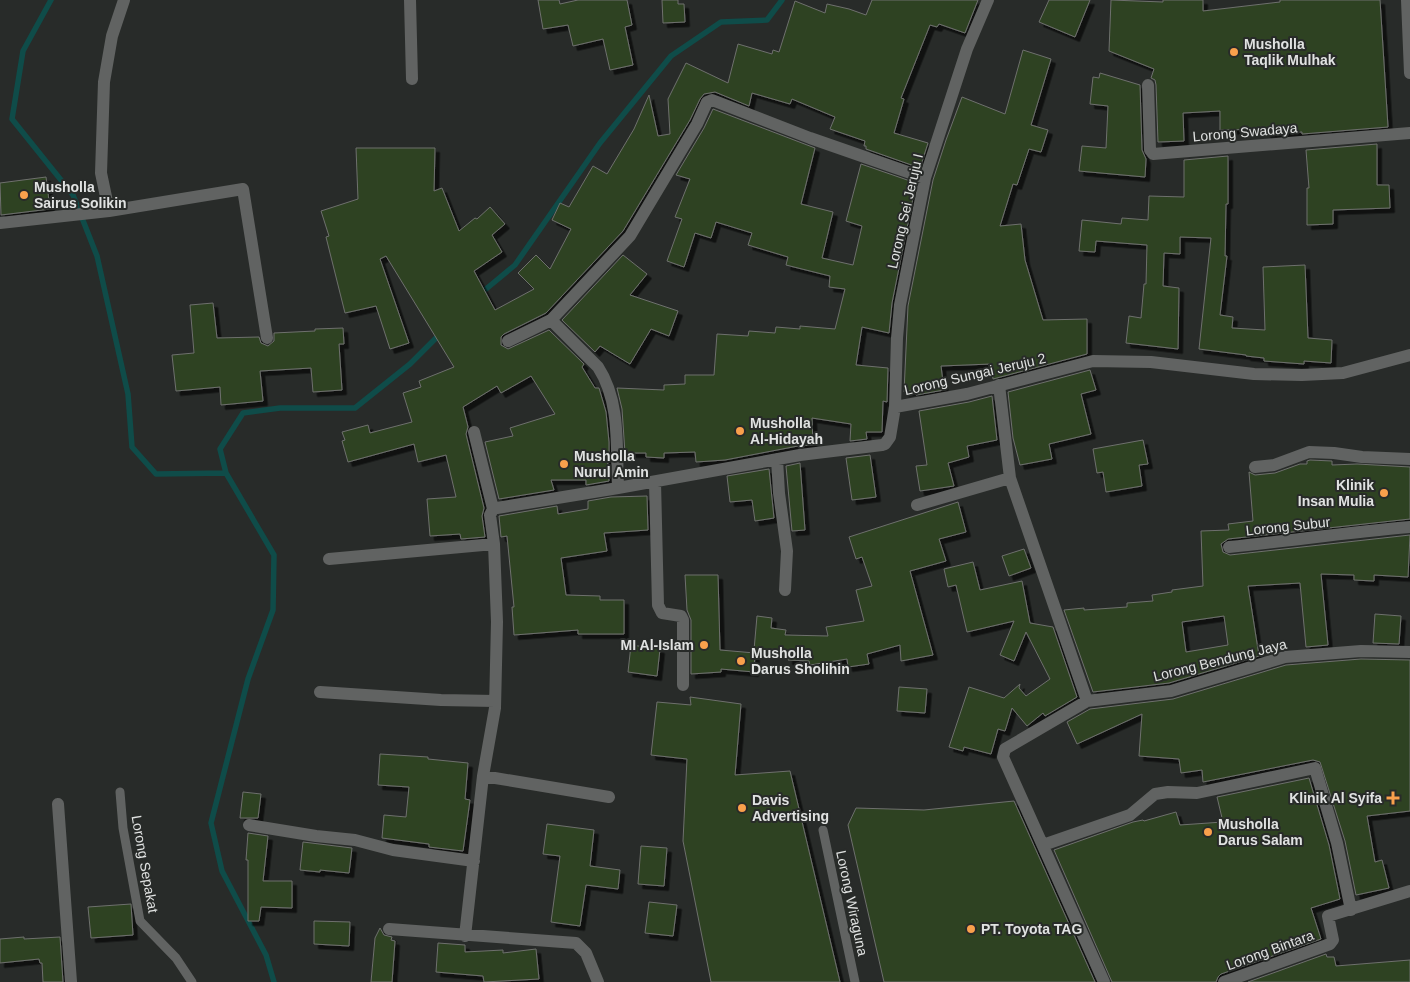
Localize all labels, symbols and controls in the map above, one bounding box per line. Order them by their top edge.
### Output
place label: Musholla Taqlik Mulhak [1244,36,1336,68]
marker: Musholla Taqlik Mulhak [1228,46,1240,58]
street label: Lorong Swadaya [1192,119,1298,145]
street label: Lorong Sei Jeruju I [884,152,926,270]
place label: Musholla Sairus Solikin [34,179,127,211]
marker: Musholla Sairus Solikin [18,189,30,201]
street label: Lorong Sungai Jeruju 2 [903,350,1048,398]
place label: Musholla Al-Hidayah [750,415,823,447]
marker: Musholla Al-Hidayah [734,425,746,437]
place label: Musholla Nurul Amin [574,448,649,480]
marker: Musholla Nurul Amin [558,458,570,470]
place label: Klinik Insan Mulia [1298,477,1374,509]
marker: Klinik Insan Mulia [1378,487,1390,499]
street label: Lorong Subur [1245,514,1331,538]
street label: Lorong Bendung Jaya [1152,636,1289,684]
place label: MI Al-Islam [621,637,694,653]
marker: MI Al-Islam [698,639,710,651]
place label: Musholla Darus Sholihin [751,645,850,677]
marker: Musholla Darus Sholihin [735,655,747,667]
place label: Klinik Al Syifa [1289,790,1382,806]
marker: Klinik Al Syifa [1386,791,1400,805]
place label: Davis Advertising [752,792,829,824]
marker: Davis Advertising [736,802,748,814]
street label: Lorong Sepakat [129,814,161,914]
place label: Musholla Darus Salam [1218,816,1303,848]
marker: Musholla Darus Salam [1202,826,1214,838]
street label: Lorong Wiraguna [833,849,871,957]
place label: PT. Toyota TAG [981,921,1082,937]
marker: PT. Toyota TAG [965,923,977,935]
street label: Lorong Bintara [1224,927,1316,973]

